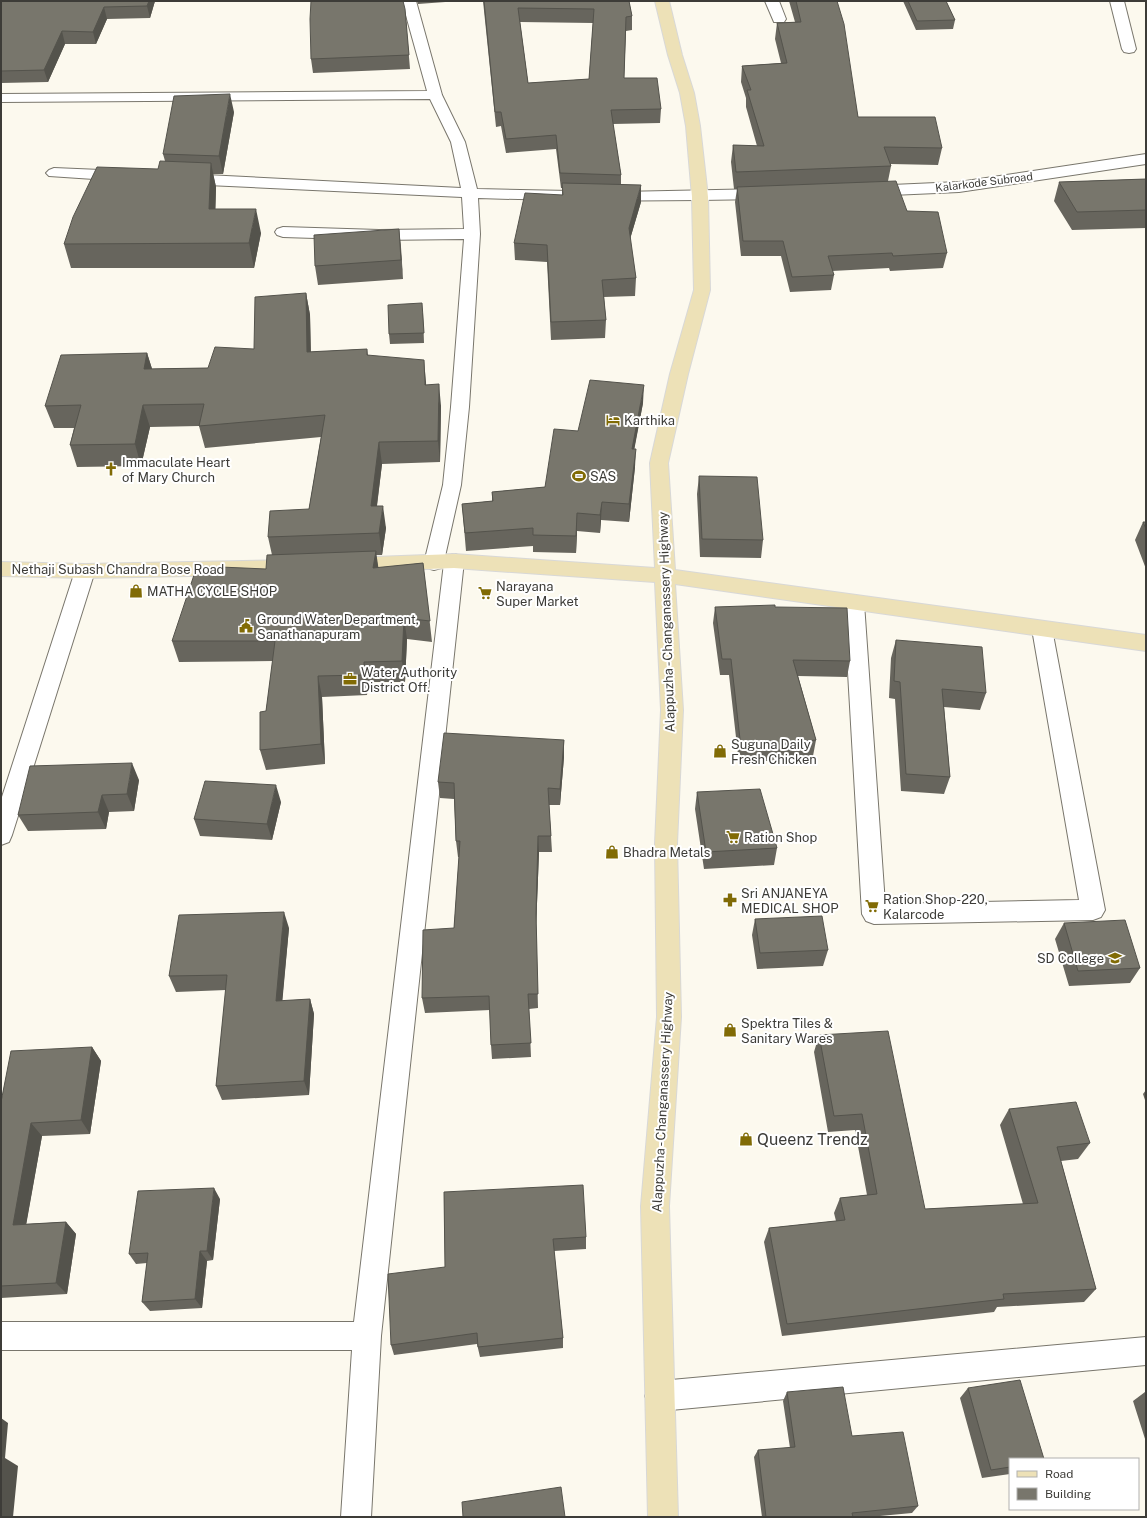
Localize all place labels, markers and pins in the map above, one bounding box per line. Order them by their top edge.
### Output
hotel icon: Karthika [605,412,621,428]
place label: Karthika [624,413,675,428]
place label: Immaculate Heart of Mary Church [122,455,230,485]
church icon: Immaculate Heart of Mary Church [103,461,119,477]
sports icon: SAS [571,468,587,484]
place label: SAS [590,469,616,484]
place label: Narayana Super Market [496,579,579,609]
shop icon: MATHA CYCLE SHOP [128,583,144,599]
place label: MATHA CYCLE SHOP [147,584,277,599]
supermarket icon: Narayana Super Market [477,585,493,601]
place label: Ground Water Department, Sanathanapuram [257,612,419,642]
public building icon: Ground Water Department, Sanathanapuram [238,618,254,634]
place label: Water Authority District Off. [361,665,457,695]
office icon: Water Authority District Off. [342,671,358,687]
place label: Suguna Daily Fresh Chicken [731,737,817,767]
shop icon: Suguna Daily Fresh Chicken [712,743,728,759]
supermarket icon: Ration Shop [725,829,741,845]
place label: Ration Shop [744,830,817,845]
shop icon: Bhadra Metals [604,844,620,860]
place label: Bhadra Metals [623,845,710,860]
place label: Sri ANJANEYA MEDICAL SHOP [741,886,838,916]
pharmacy icon: Sri ANJANEYA MEDICAL SHOP [722,892,738,908]
place label: Ration Shop-220, Kalarcode [883,892,988,922]
supermarket icon: Ration Shop-220, Kalarcode [864,898,880,914]
school or university icon: SD College [1107,950,1123,966]
place label: SD College [1037,951,1104,966]
place label: Spektra Tiles & Sanitary Wares [741,1016,833,1046]
shop icon: Spektra Tiles & Sanitary Wares [722,1022,738,1038]
place label: Queenz Trendz [757,1130,868,1149]
shop icon: Queenz Trendz [738,1131,754,1147]

